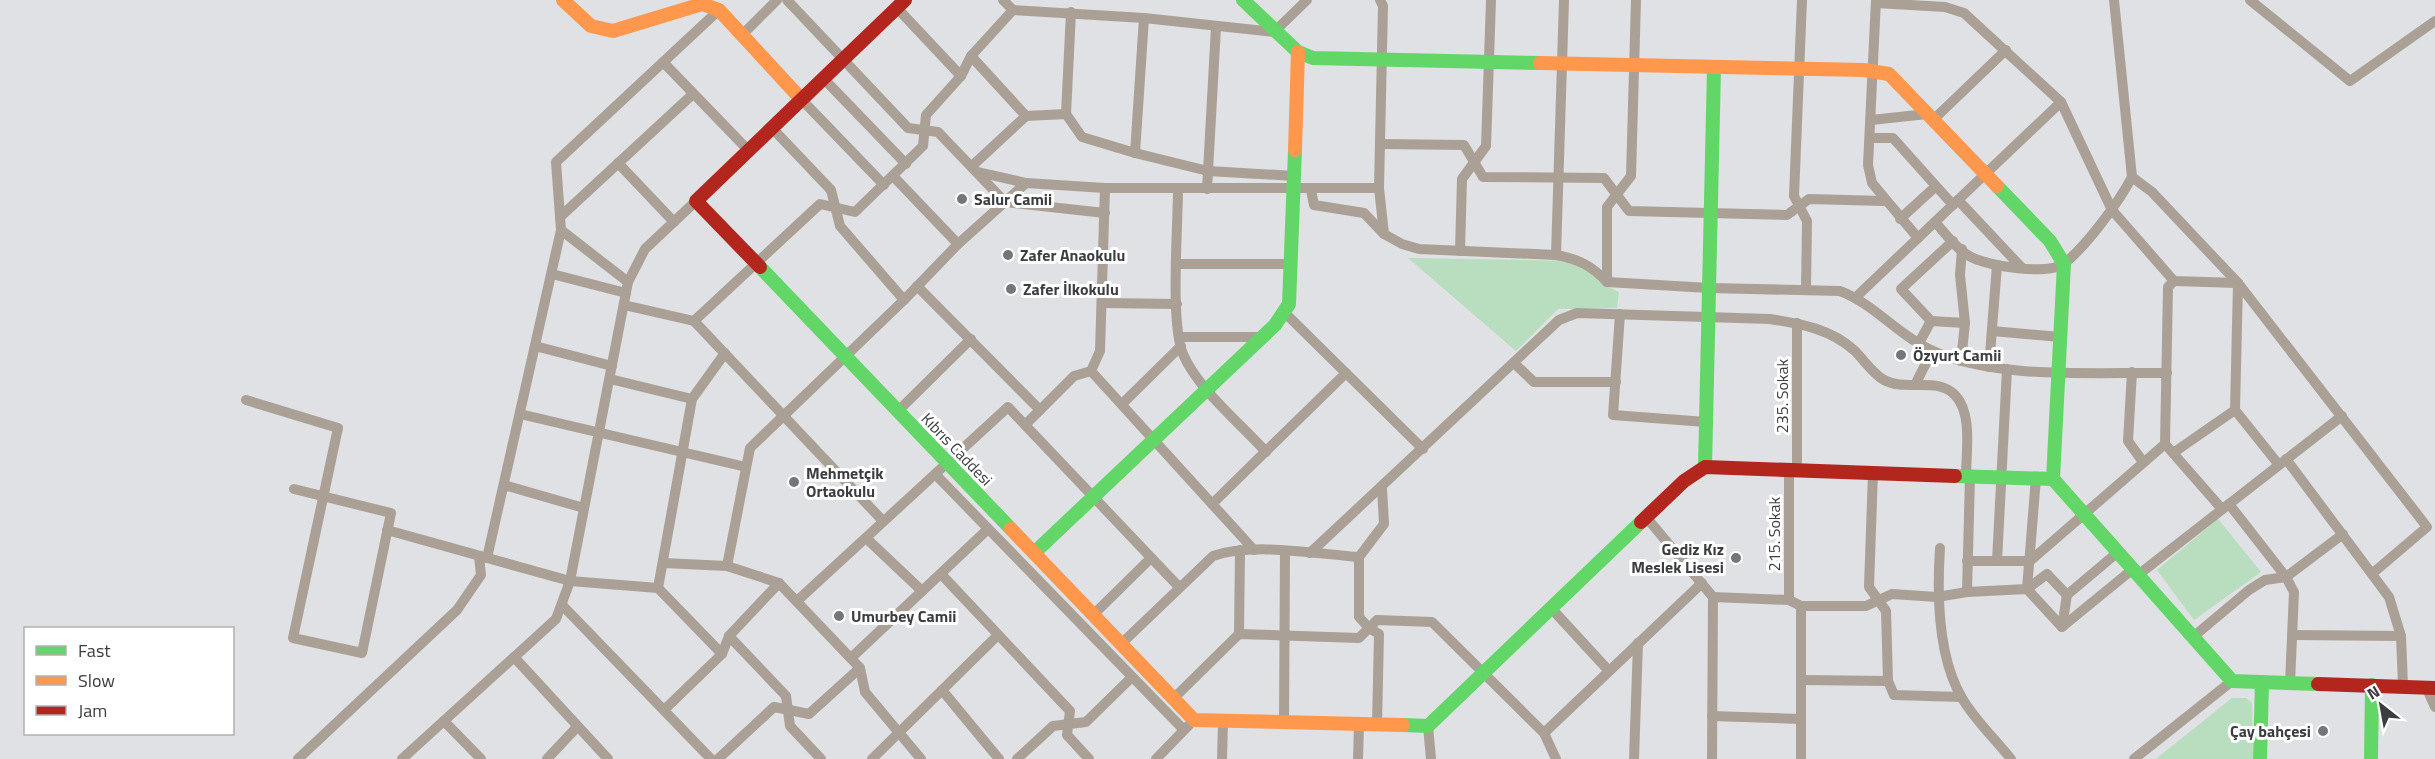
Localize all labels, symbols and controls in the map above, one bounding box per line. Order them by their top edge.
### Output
place label: Salur Camii [974,187,1052,211]
marker: Salur Camii [955,192,969,206]
place label: Zafer Anaokulu [1020,243,1125,267]
marker: Zafer Anaokulu [1001,248,1015,262]
place label: Zafer İlkokulu [1023,277,1119,301]
marker: Zafer İlkokulu [1004,282,1018,296]
place label: Özyurt Camii [1913,343,2001,367]
marker: Özyurt Camii [1894,348,1908,362]
street label: 235. Sokak [1770,359,1794,433]
street label: Kıbrıs Caddesi [916,407,998,491]
place label: Mehmetçik Ortaokulu [806,461,884,503]
marker: Mehmetçik Ortaokulu [787,475,801,489]
street label: 215. Sokak [1762,497,1786,571]
place label: Gediz Kız Meslek Lisesi [1631,537,1724,579]
marker: Gediz Kız Meslek Lisesi [1729,551,1743,565]
place label: Umurbey Camii [851,604,956,628]
marker: Umurbey Camii [832,609,846,623]
legend [24,627,234,735]
text: Fast [78,637,111,664]
text: Slow [78,667,115,694]
north arrow [2351,675,2411,735]
text: N [2362,679,2384,705]
text: Jam [78,697,107,724]
place label: Çay bahçesi [2230,719,2311,743]
marker: Çay bahçesi [2316,724,2330,738]

